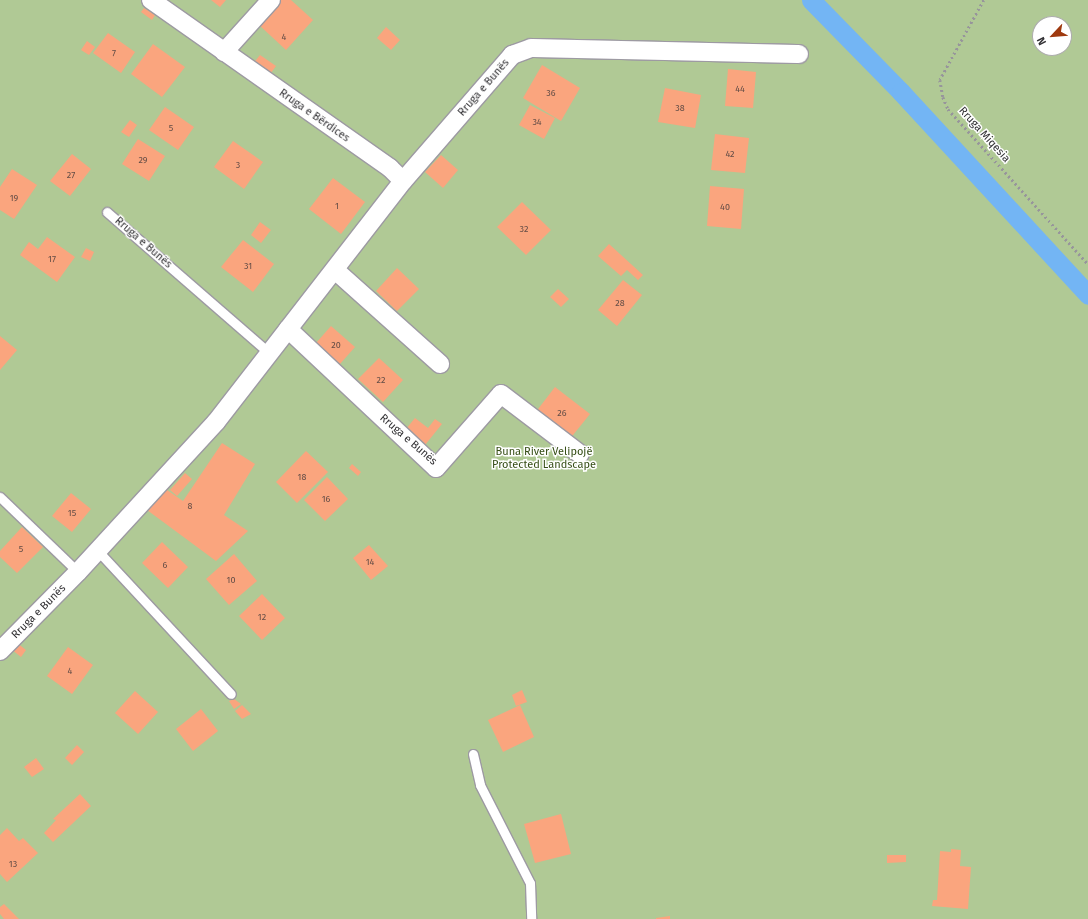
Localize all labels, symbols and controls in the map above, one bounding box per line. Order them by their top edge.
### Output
north arrow [1032,16,1072,56]
house number: 4 [282,32,286,42]
text: N [1034,35,1049,47]
house number: 7 [112,48,116,58]
street label: Rruga e Bunës [456,57,512,119]
house number: 44 [735,84,745,94]
street label: Rruga e Bërdices [276,87,352,145]
house number: 36 [546,88,556,98]
house number: 38 [675,103,685,113]
street label: Rruga Miqesia [956,105,1012,165]
house number: 34 [532,117,542,127]
house number: 5 [169,123,173,133]
house number: 42 [725,149,735,159]
house number: 29 [138,155,148,165]
house number: 3 [236,160,240,170]
house number: 27 [67,170,75,180]
house number: 19 [10,193,18,203]
house number: 1 [335,201,339,211]
house number: 40 [720,202,730,212]
street label: Rruga e Bunës [112,215,174,271]
house number: 32 [520,224,528,234]
house number: 17 [48,254,56,264]
house number: 31 [244,261,252,271]
house number: 28 [615,298,625,308]
house number: 20 [331,340,341,350]
house number: 22 [377,375,385,385]
house number: 26 [557,408,567,418]
street label: Rruga e Bunës [377,412,439,468]
park label: Buna River Velipojë Protected Landscape [492,446,596,472]
house number: 18 [298,472,306,482]
house number: 16 [322,494,330,504]
house number: 8 [188,501,192,511]
house number: 15 [68,508,76,518]
house number: 5 [19,544,23,554]
house number: 14 [366,557,374,567]
house number: 6 [163,560,167,570]
house number: 10 [227,575,235,585]
street label: Rruga e Bunës [9,582,69,642]
house number: 12 [258,612,266,622]
house number: 4 [68,666,72,676]
house number: 13 [9,859,17,869]

